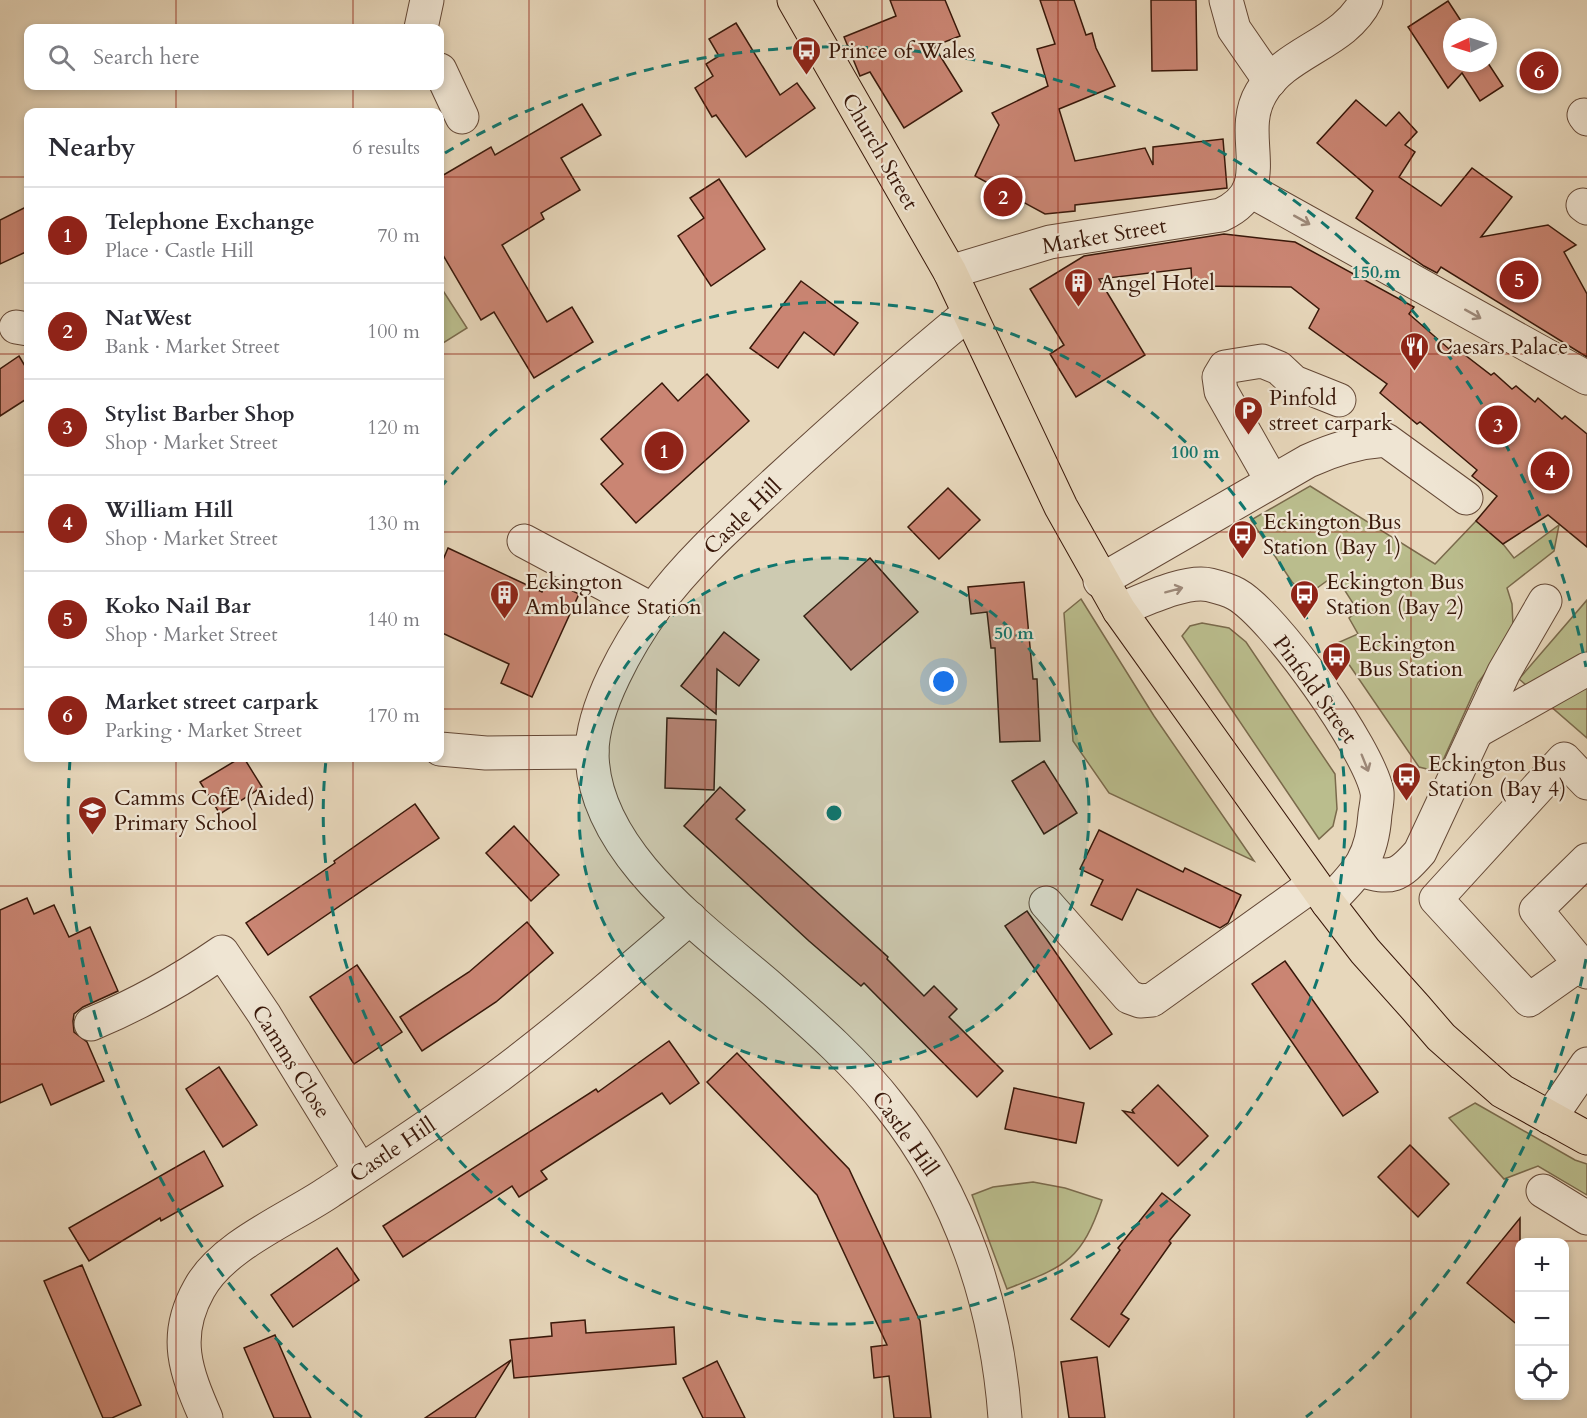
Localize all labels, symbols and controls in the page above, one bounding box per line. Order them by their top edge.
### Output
north arrow [1443,18,1497,72]
search box [24,24,444,90]
bus stop icon: Prince of Wales [791,34,823,76]
place label: Prince of Wales [828,36,975,66]
icon: search [45,41,78,74]
text: Search here [93,42,200,72]
pin: 6 [1520,48,1558,94]
street label: Church Street [835,88,926,215]
text: Nearby [48,130,136,165]
text: 6 results [352,134,420,161]
pin: 2 [984,174,1022,220]
text: Telephone Exchange [105,207,315,237]
street label: Market Street [1040,210,1169,262]
one-way arrow [1294,214,1311,226]
text: 1 [62,222,73,249]
text: 70 m [377,222,420,249]
text: Place · Castle Hill [105,237,254,264]
pin: 5 [1500,258,1538,302]
text: 150 m [1351,260,1401,285]
building icon: Angel Hotel [1063,266,1095,308]
place label: Angel Hotel [1100,268,1215,298]
text: NatWest [105,303,192,333]
one-way arrow [1464,308,1481,320]
text: 2 [62,318,73,345]
text: 100 m [367,318,420,345]
restaurant icon: Caesars Palace [1399,330,1431,372]
place label: Caesars Palace [1436,332,1568,362]
text: Bank · Market Street [105,333,280,360]
place label: Pinfold street carpark [1269,383,1393,438]
parking icon: Pinfold street carpark [1232,394,1264,436]
text: Stylist Barber Shop [105,399,295,429]
pin: 3 [1478,402,1518,448]
text: 3 [62,414,73,441]
text: 120 m [367,414,420,441]
pin: 1 [644,428,684,474]
text: Shop · Market Street [105,429,278,456]
text: 100 m [1170,440,1220,465]
pin: 4 [1530,448,1570,494]
street label: Castle Hill [697,472,789,562]
text: William Hill [105,495,233,525]
place label: Eckington Bus Station (Bay 1) [1263,507,1401,562]
text: 4 [62,510,73,537]
text: 130 m [367,510,420,537]
bus stop icon: Eckington Bus Station (Bay 1) [1226,518,1258,560]
text: Shop · Market Street [105,525,278,552]
place label: Eckington Ambulance Station [525,567,702,622]
place label: Eckington Bus Station (Bay 2) [1326,567,1464,622]
building icon: Eckington Ambulance Station [488,578,520,620]
bus stop icon: Eckington Bus Station (Bay 2) [1289,578,1321,620]
one-way arrow [1164,584,1183,596]
text: Koko Nail Bar [105,591,251,621]
text: 5 [62,606,73,633]
text: 140 m [367,606,420,633]
text: Shop · Market Street [105,621,278,648]
text: 50 m [994,621,1034,646]
place label: Eckington Bus Station [1358,629,1464,684]
street label: Pinfold Street [1266,630,1365,750]
bus stop icon: Eckington Bus Station [1321,640,1353,682]
your location [929,667,958,696]
text: Market street carpark [105,687,319,717]
text: 6 [62,702,73,729]
text: 170 m [367,702,420,729]
text: Parking · Market Street [105,717,302,744]
place label: Eckington Bus Station (Bay 4) [1428,749,1566,804]
one-way arrow [1360,754,1371,772]
bus stop icon: Eckington Bus Station (Bay 4) [1391,760,1423,802]
place label: Camms CofE (Aided) Primary School [114,783,315,838]
school or university icon: Camms CofE (Aided) Primary School [77,794,109,836]
centre of rings [824,803,844,823]
street label: Camms Close [244,999,338,1124]
street label: Castle Hill [865,1085,946,1183]
street label: Castle Hill [344,1110,442,1190]
map controls [1515,1238,1569,1400]
button: + [1515,1238,1569,1292]
button: − [1515,1292,1569,1346]
button: locate [1515,1346,1569,1400]

